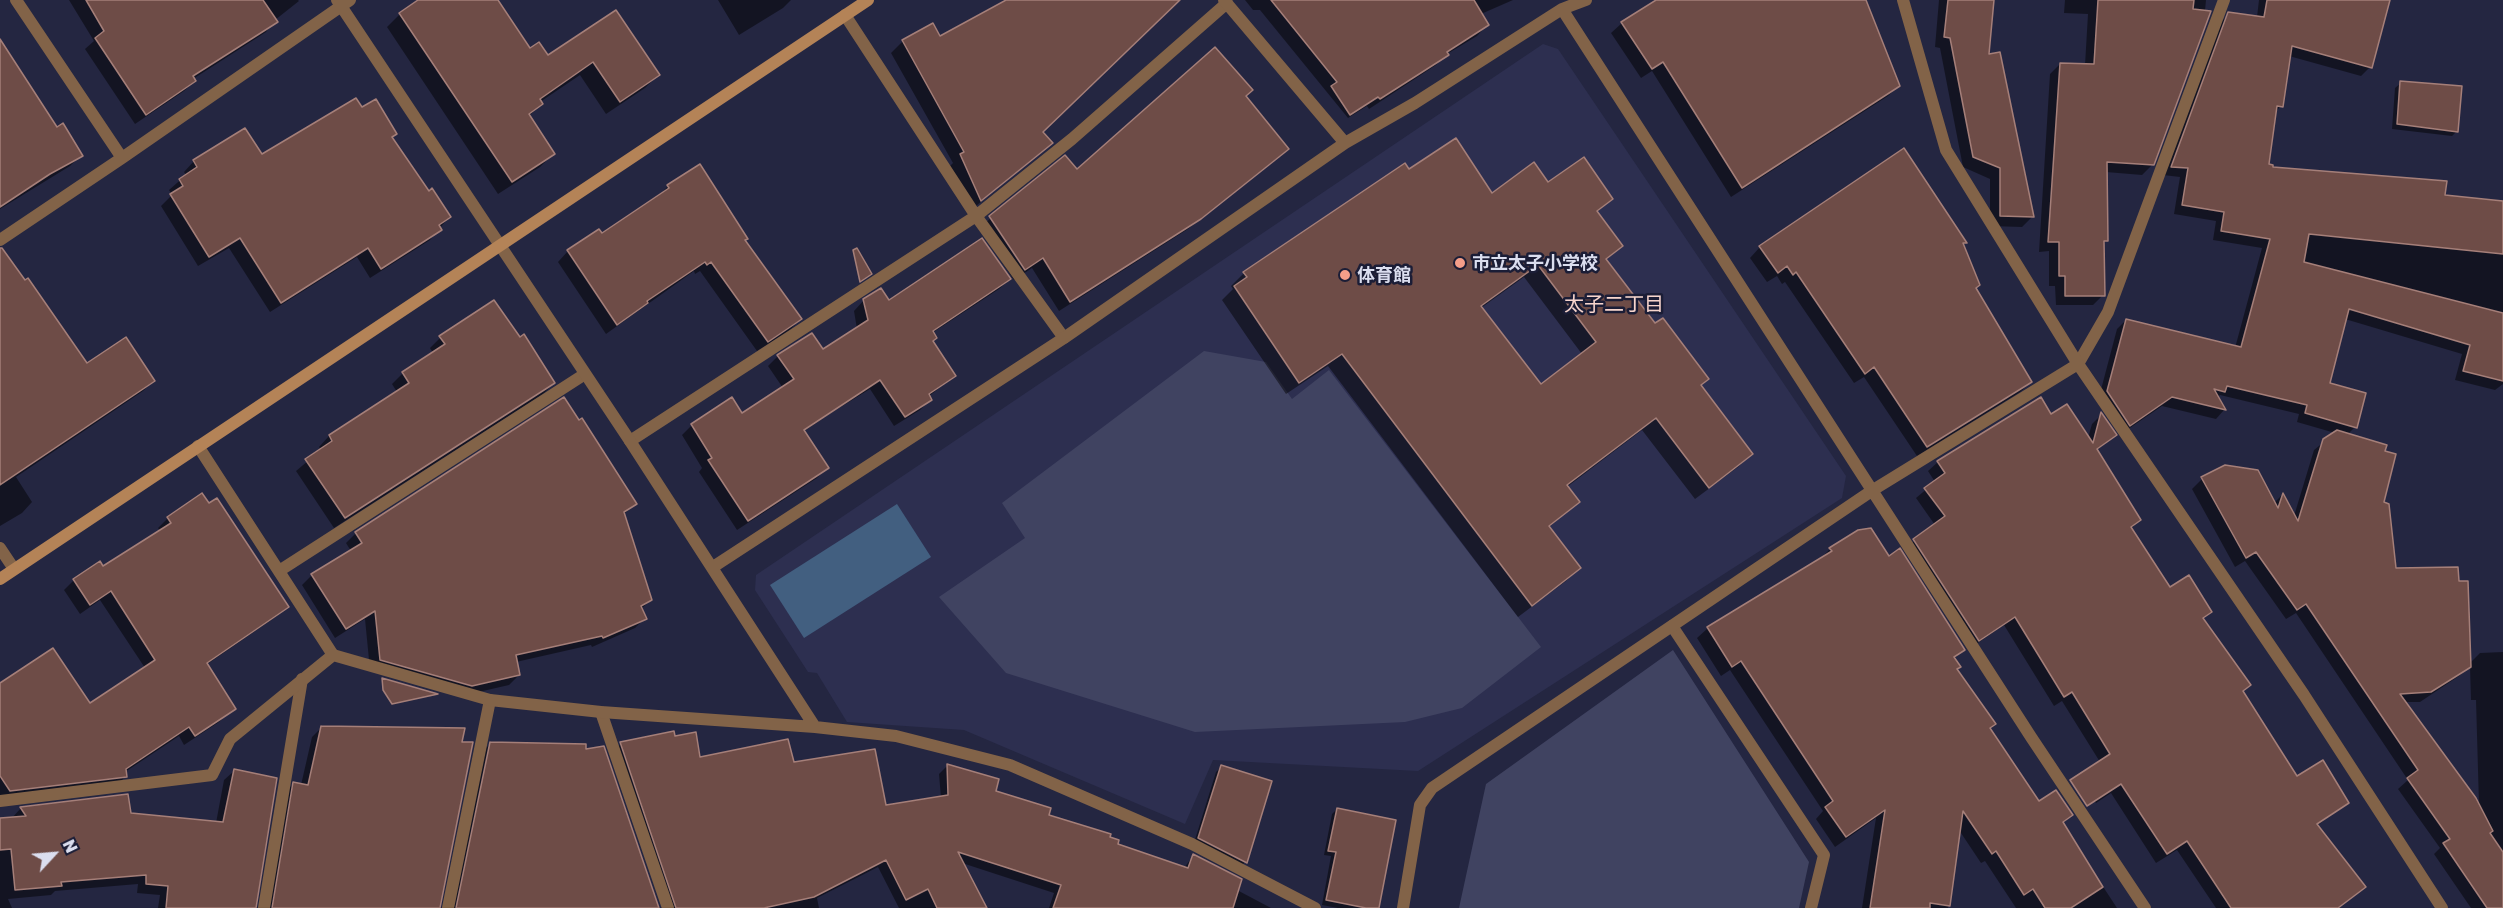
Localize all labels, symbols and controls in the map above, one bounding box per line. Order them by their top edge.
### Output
place label: 市立太子小学校 [1472,252,1598,274]
marker: 市立太子小学校 [1453,256,1467,270]
place label: 体育館 [1357,264,1411,286]
marker: 体育館 [1338,268,1352,282]
district label: 太子二丁目 [1564,293,1664,317]
north arrow [24,824,84,884]
text: N [59,836,82,856]

